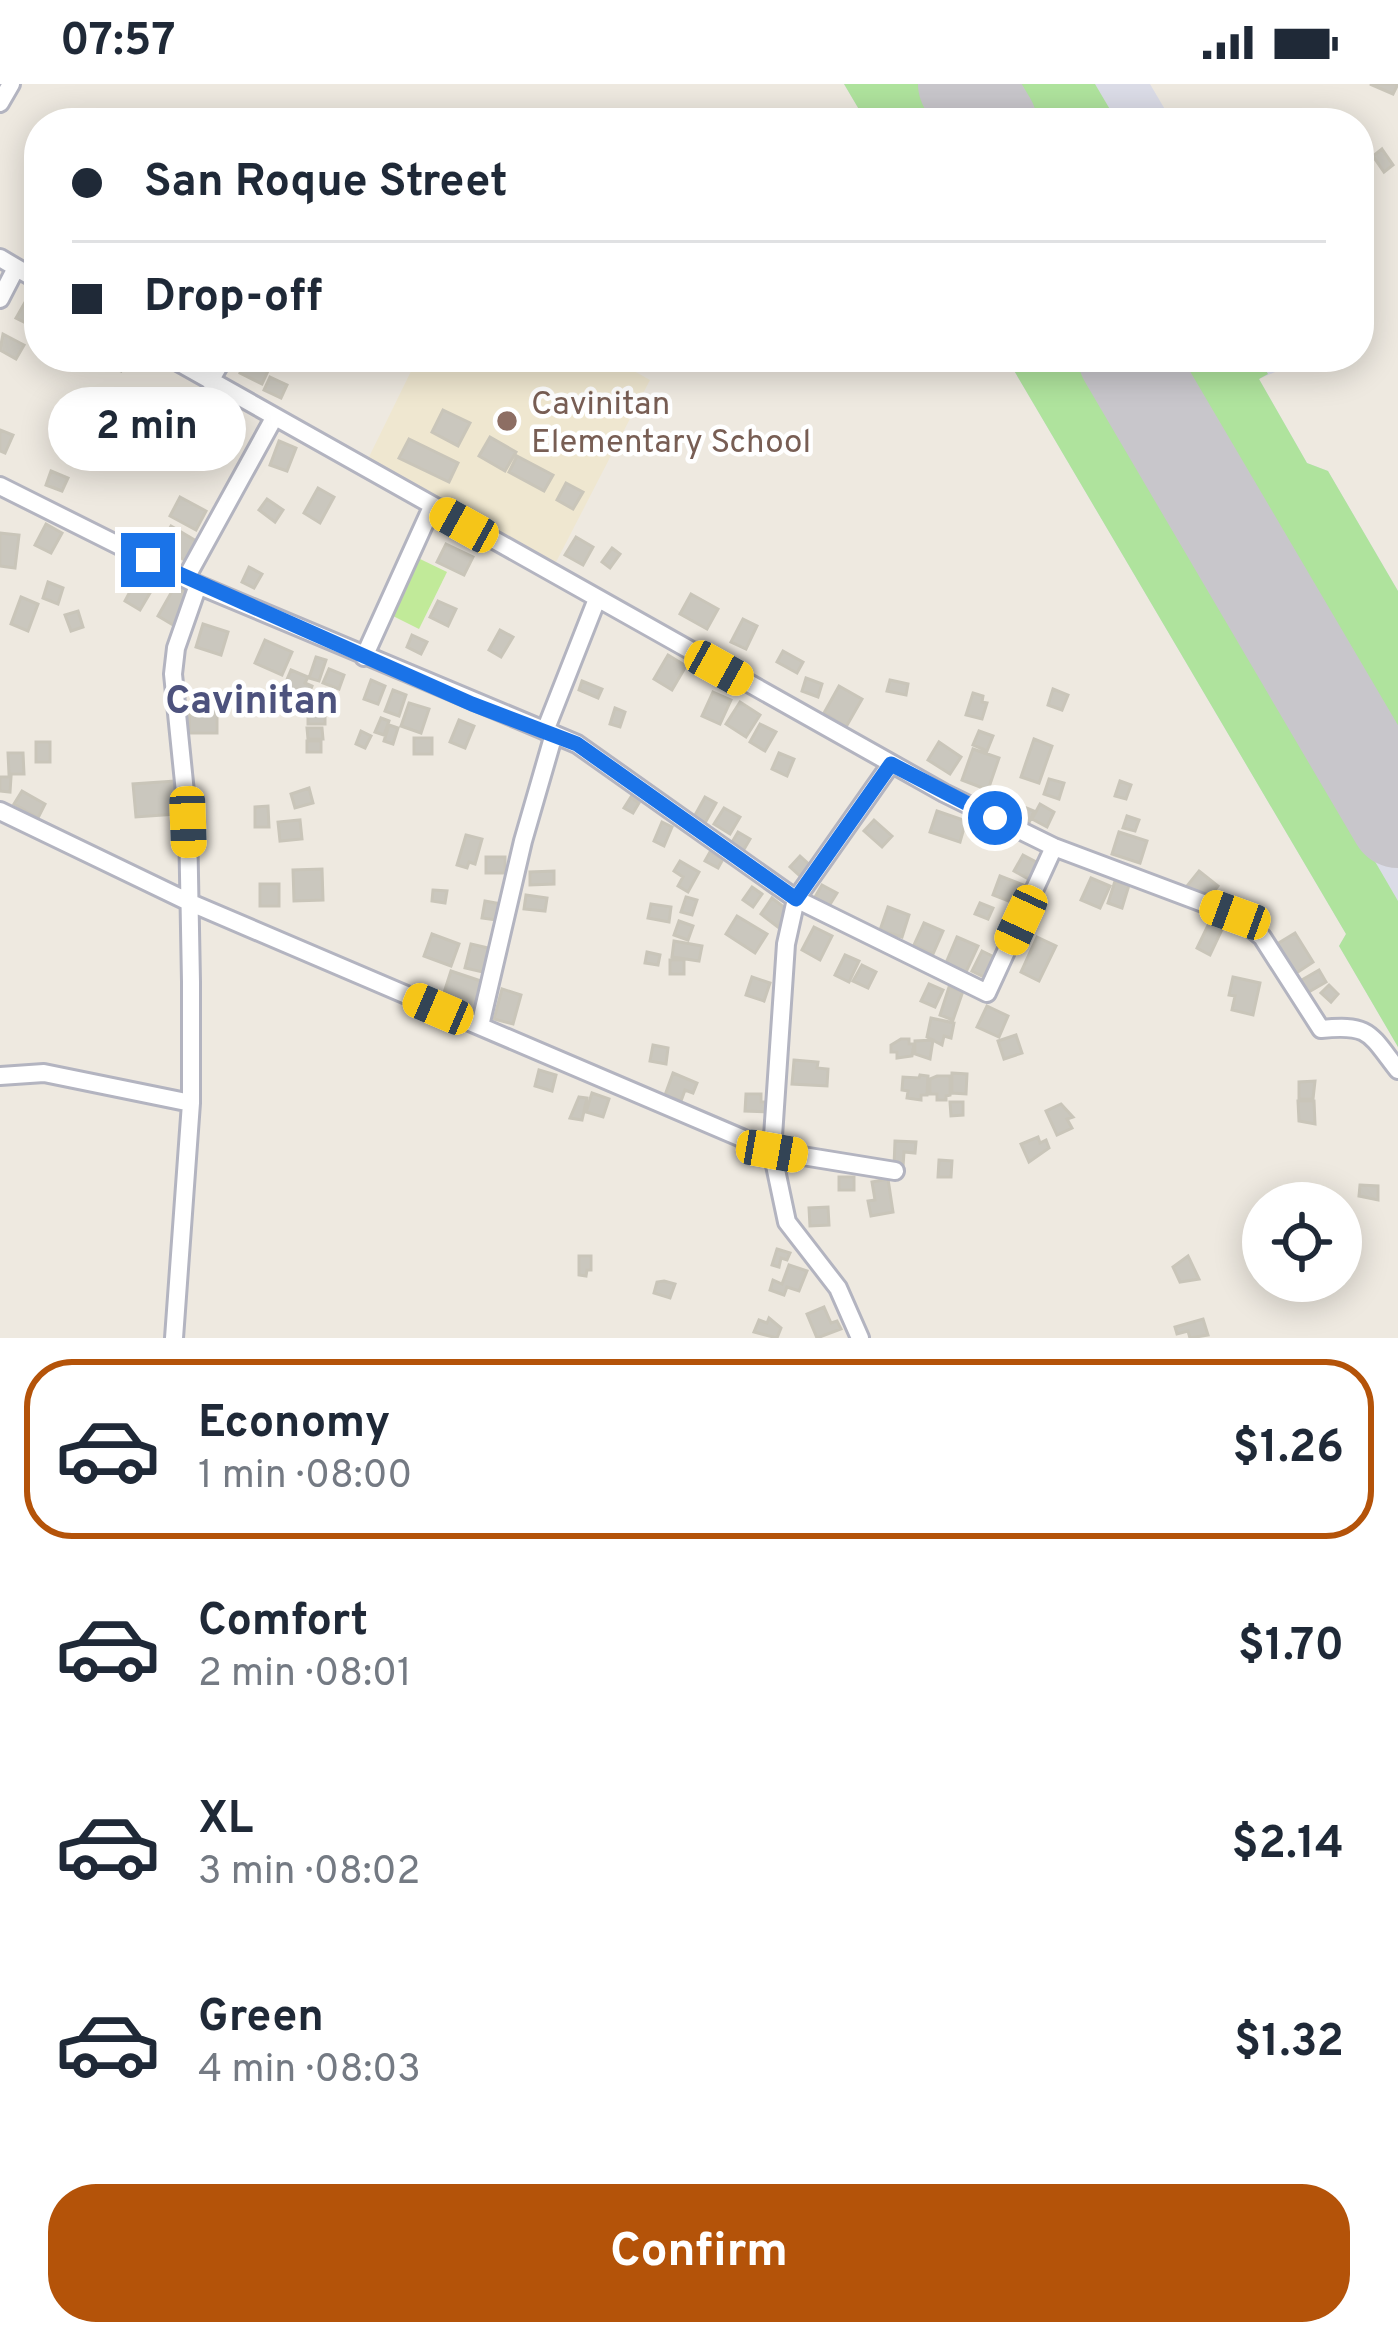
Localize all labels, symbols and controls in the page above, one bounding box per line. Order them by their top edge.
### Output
text: 07:57 [60,14,176,71]
text: San Roque Street [144,155,508,212]
text: Drop-off [144,270,323,327]
place label: Cavinitan Elementary School [531,385,811,465]
callout: 2 min [49,386,247,470]
text: 2 min [96,404,198,453]
marker: Cavinitan Elementary School [494,408,520,434]
car [424,492,504,558]
route end [121,533,175,587]
car [679,635,759,701]
district label: Cavinitan [165,679,339,728]
car [169,785,207,859]
route start [968,791,1022,845]
car [989,880,1053,960]
car [1195,886,1275,944]
car [398,978,478,1040]
car [733,1127,811,1175]
map controls [1242,1182,1362,1302]
button: locate [1242,1182,1362,1302]
icon: car [54,1395,162,1503]
text: Economy [198,1396,390,1453]
text: $1.26 [1233,1421,1344,1478]
text: 1 min · 08:00 [198,1453,412,1502]
icon: car [54,1593,162,1701]
text: Comfort [198,1594,368,1651]
text: $1.70 [1238,1619,1344,1676]
text: 2 min · 08:01 [198,1651,412,1700]
icon: car [54,1791,162,1899]
text: XL [198,1792,253,1849]
text: $2.14 [1231,1817,1344,1874]
text: 3 min · 08:02 [198,1849,420,1898]
icon: car [54,1989,162,2097]
text: Green [198,1990,324,2047]
text: $1.32 [1234,2015,1344,2072]
text: 4 min · 08:03 [198,2047,421,2096]
button: Confirm [48,2184,1350,2322]

